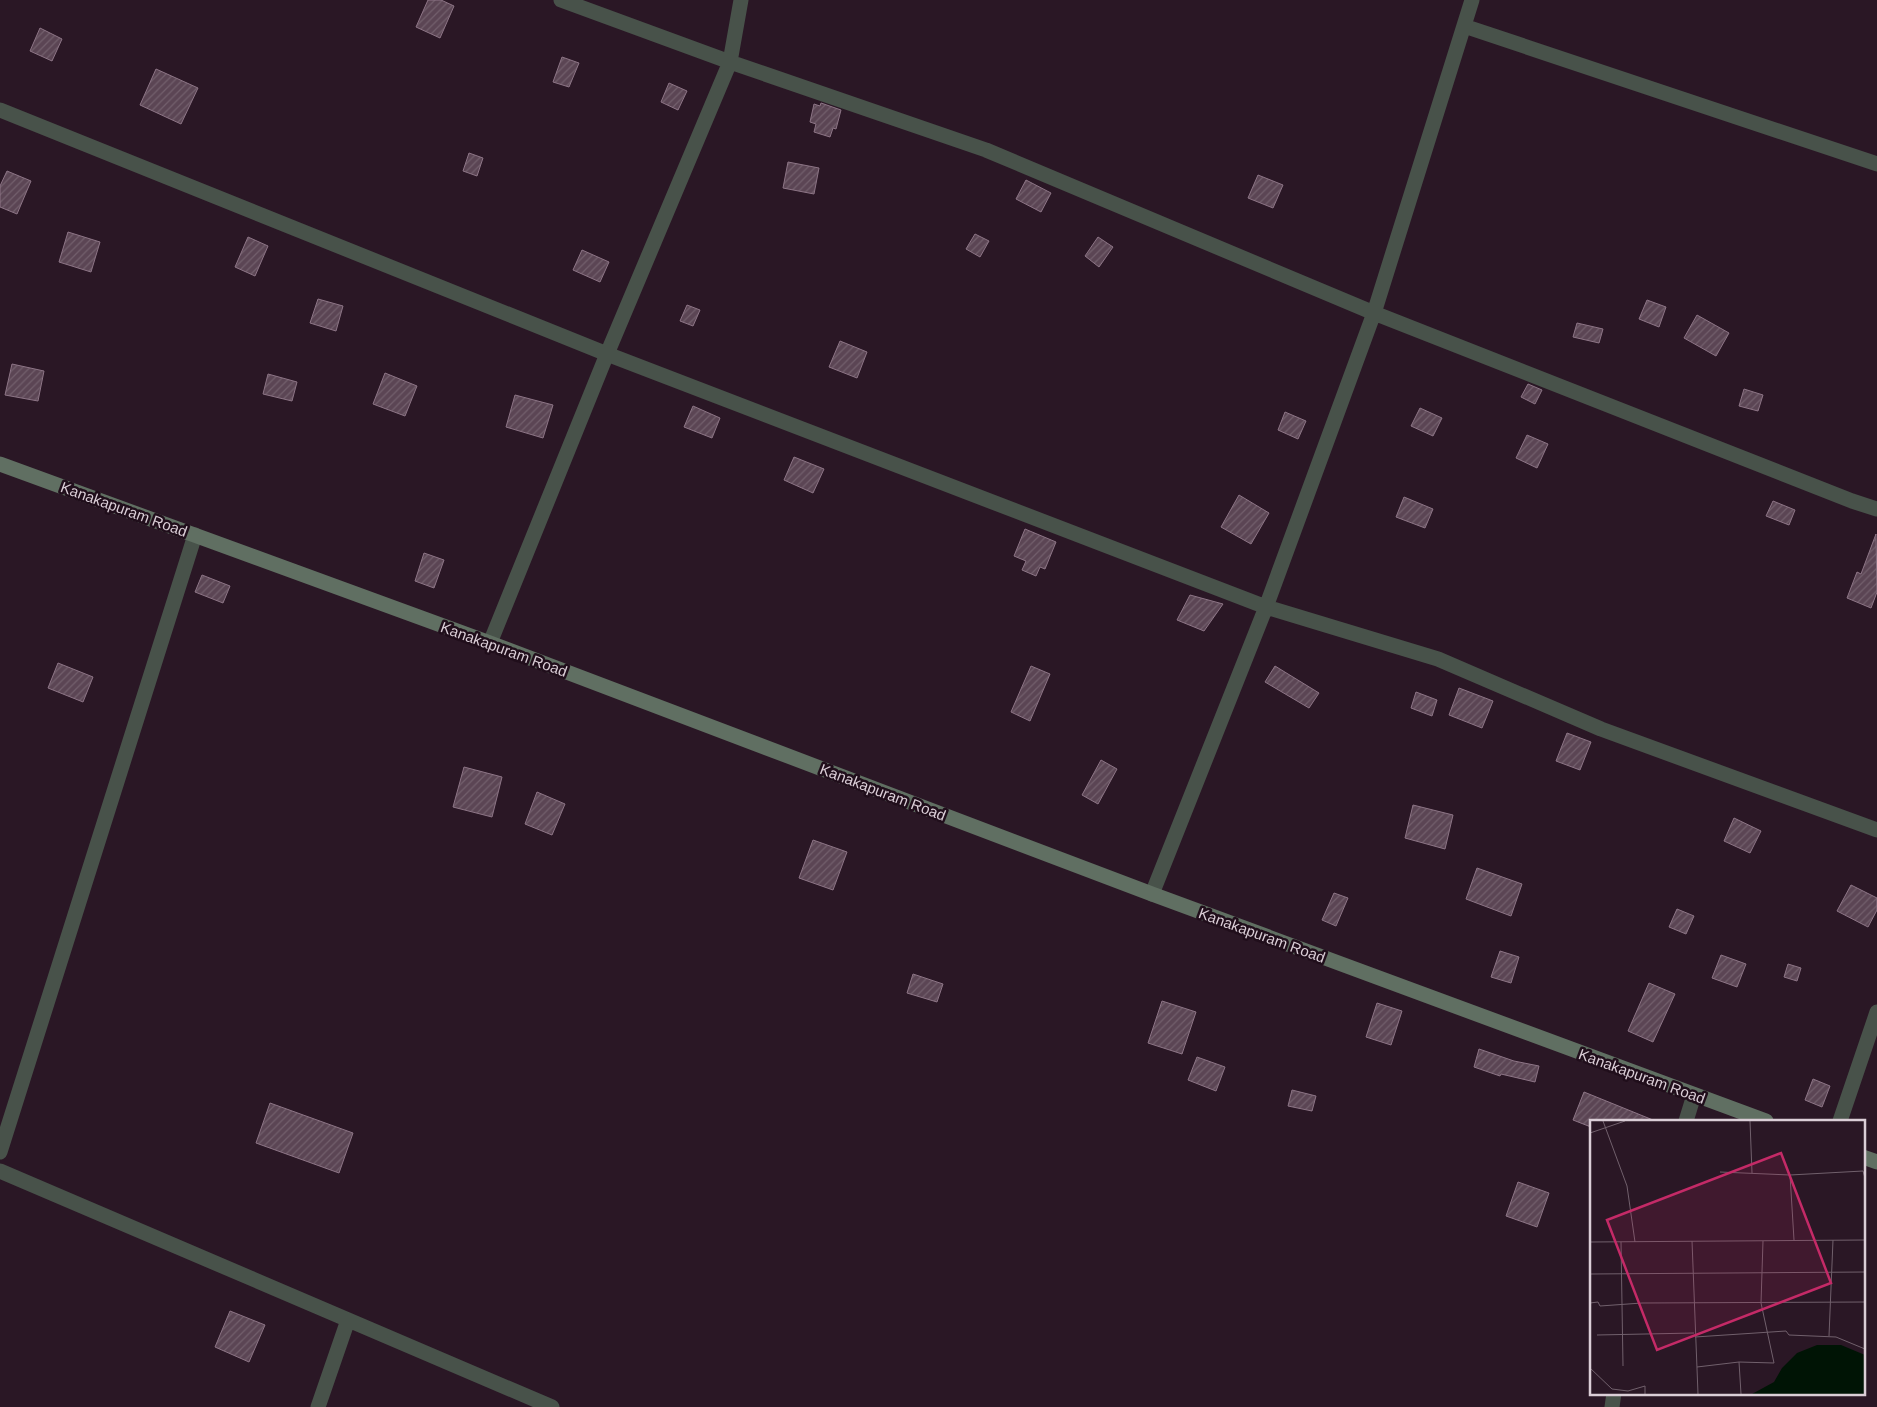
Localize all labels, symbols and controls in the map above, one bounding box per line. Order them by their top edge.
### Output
street label: Kanakapuram Road [58,478,190,540]
street label: Kanakapuram Road [438,618,570,680]
street label: Kanakapuram Road [818,760,948,824]
street label: Kanakapuram Road [1196,904,1328,966]
street label: Kanakapuram Road [1576,1045,1708,1107]
inset map [1590,1120,1864,1394]

